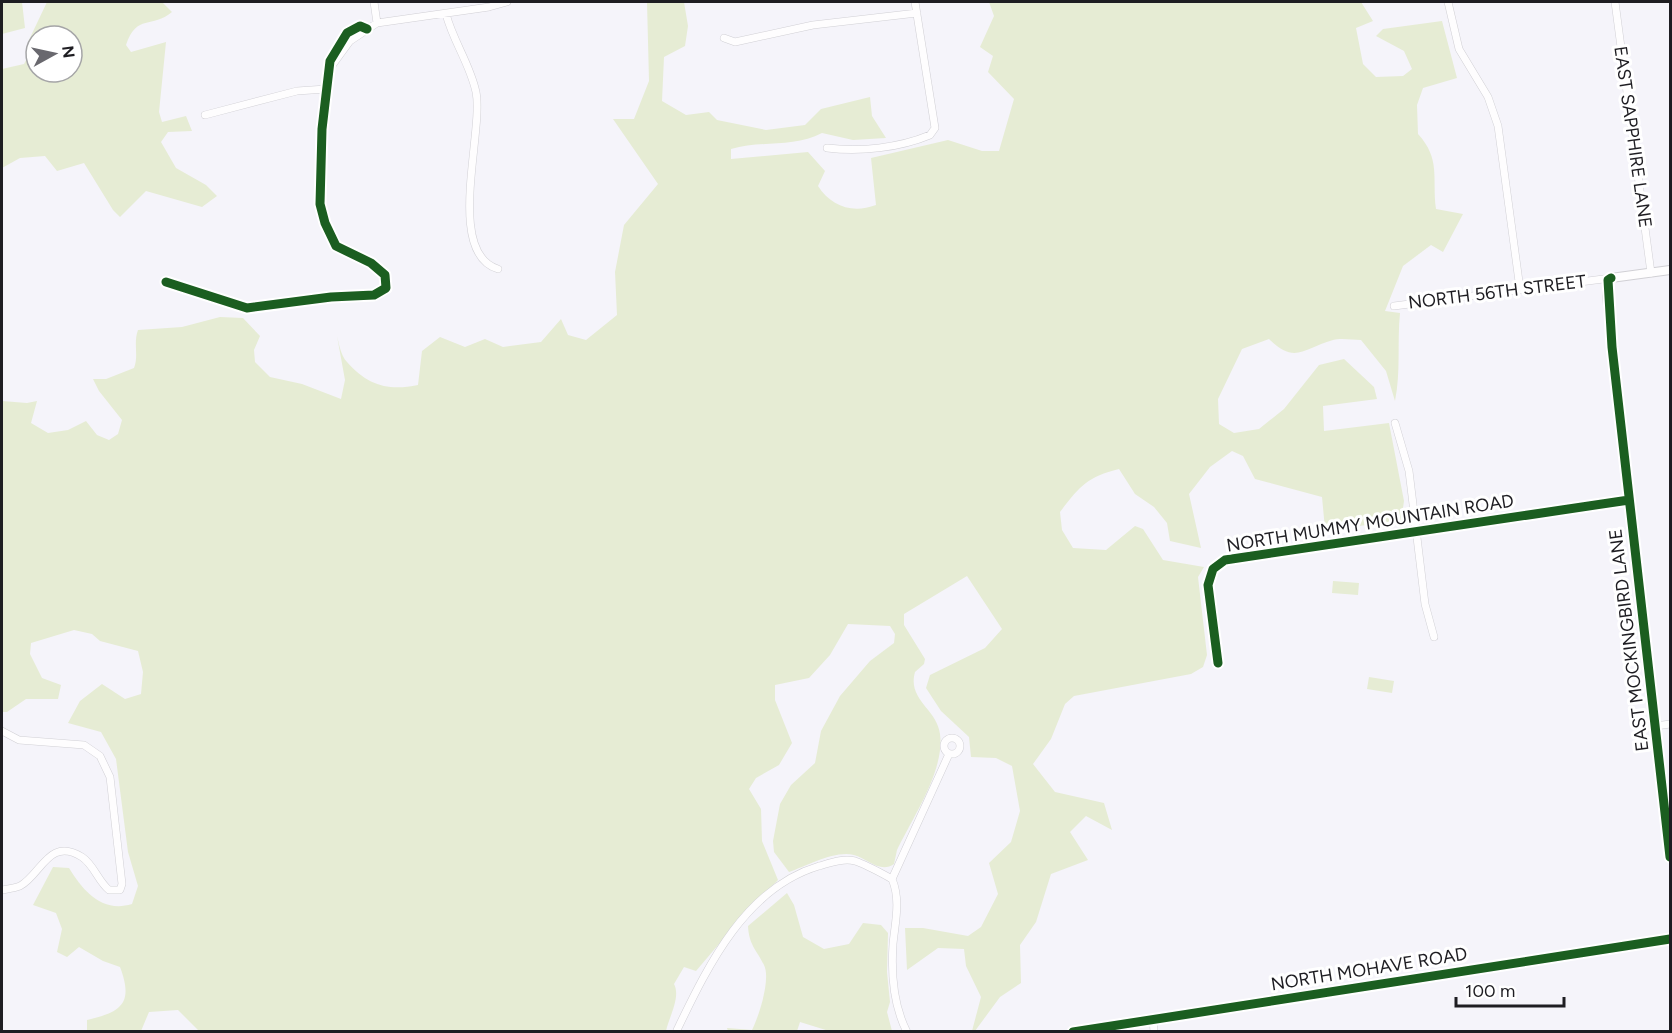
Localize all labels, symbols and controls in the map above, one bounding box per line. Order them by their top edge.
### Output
north arrow [24,24,84,84]
text: N [58,45,79,59]
street label: EAST SAPPHIRE LANE [1609,45,1657,229]
street label: NORTH 56TH STREET [1407,270,1587,314]
street label: NORTH MUMMY MOUNTAIN ROAD [1225,489,1515,557]
street label: EAST MOCKINGBIRD LANE [1604,527,1654,753]
street label: NORTH MOHAVE ROAD [1269,943,1469,995]
scale bar [1456,970,1564,1008]
text: 100 m [1465,980,1515,1002]

